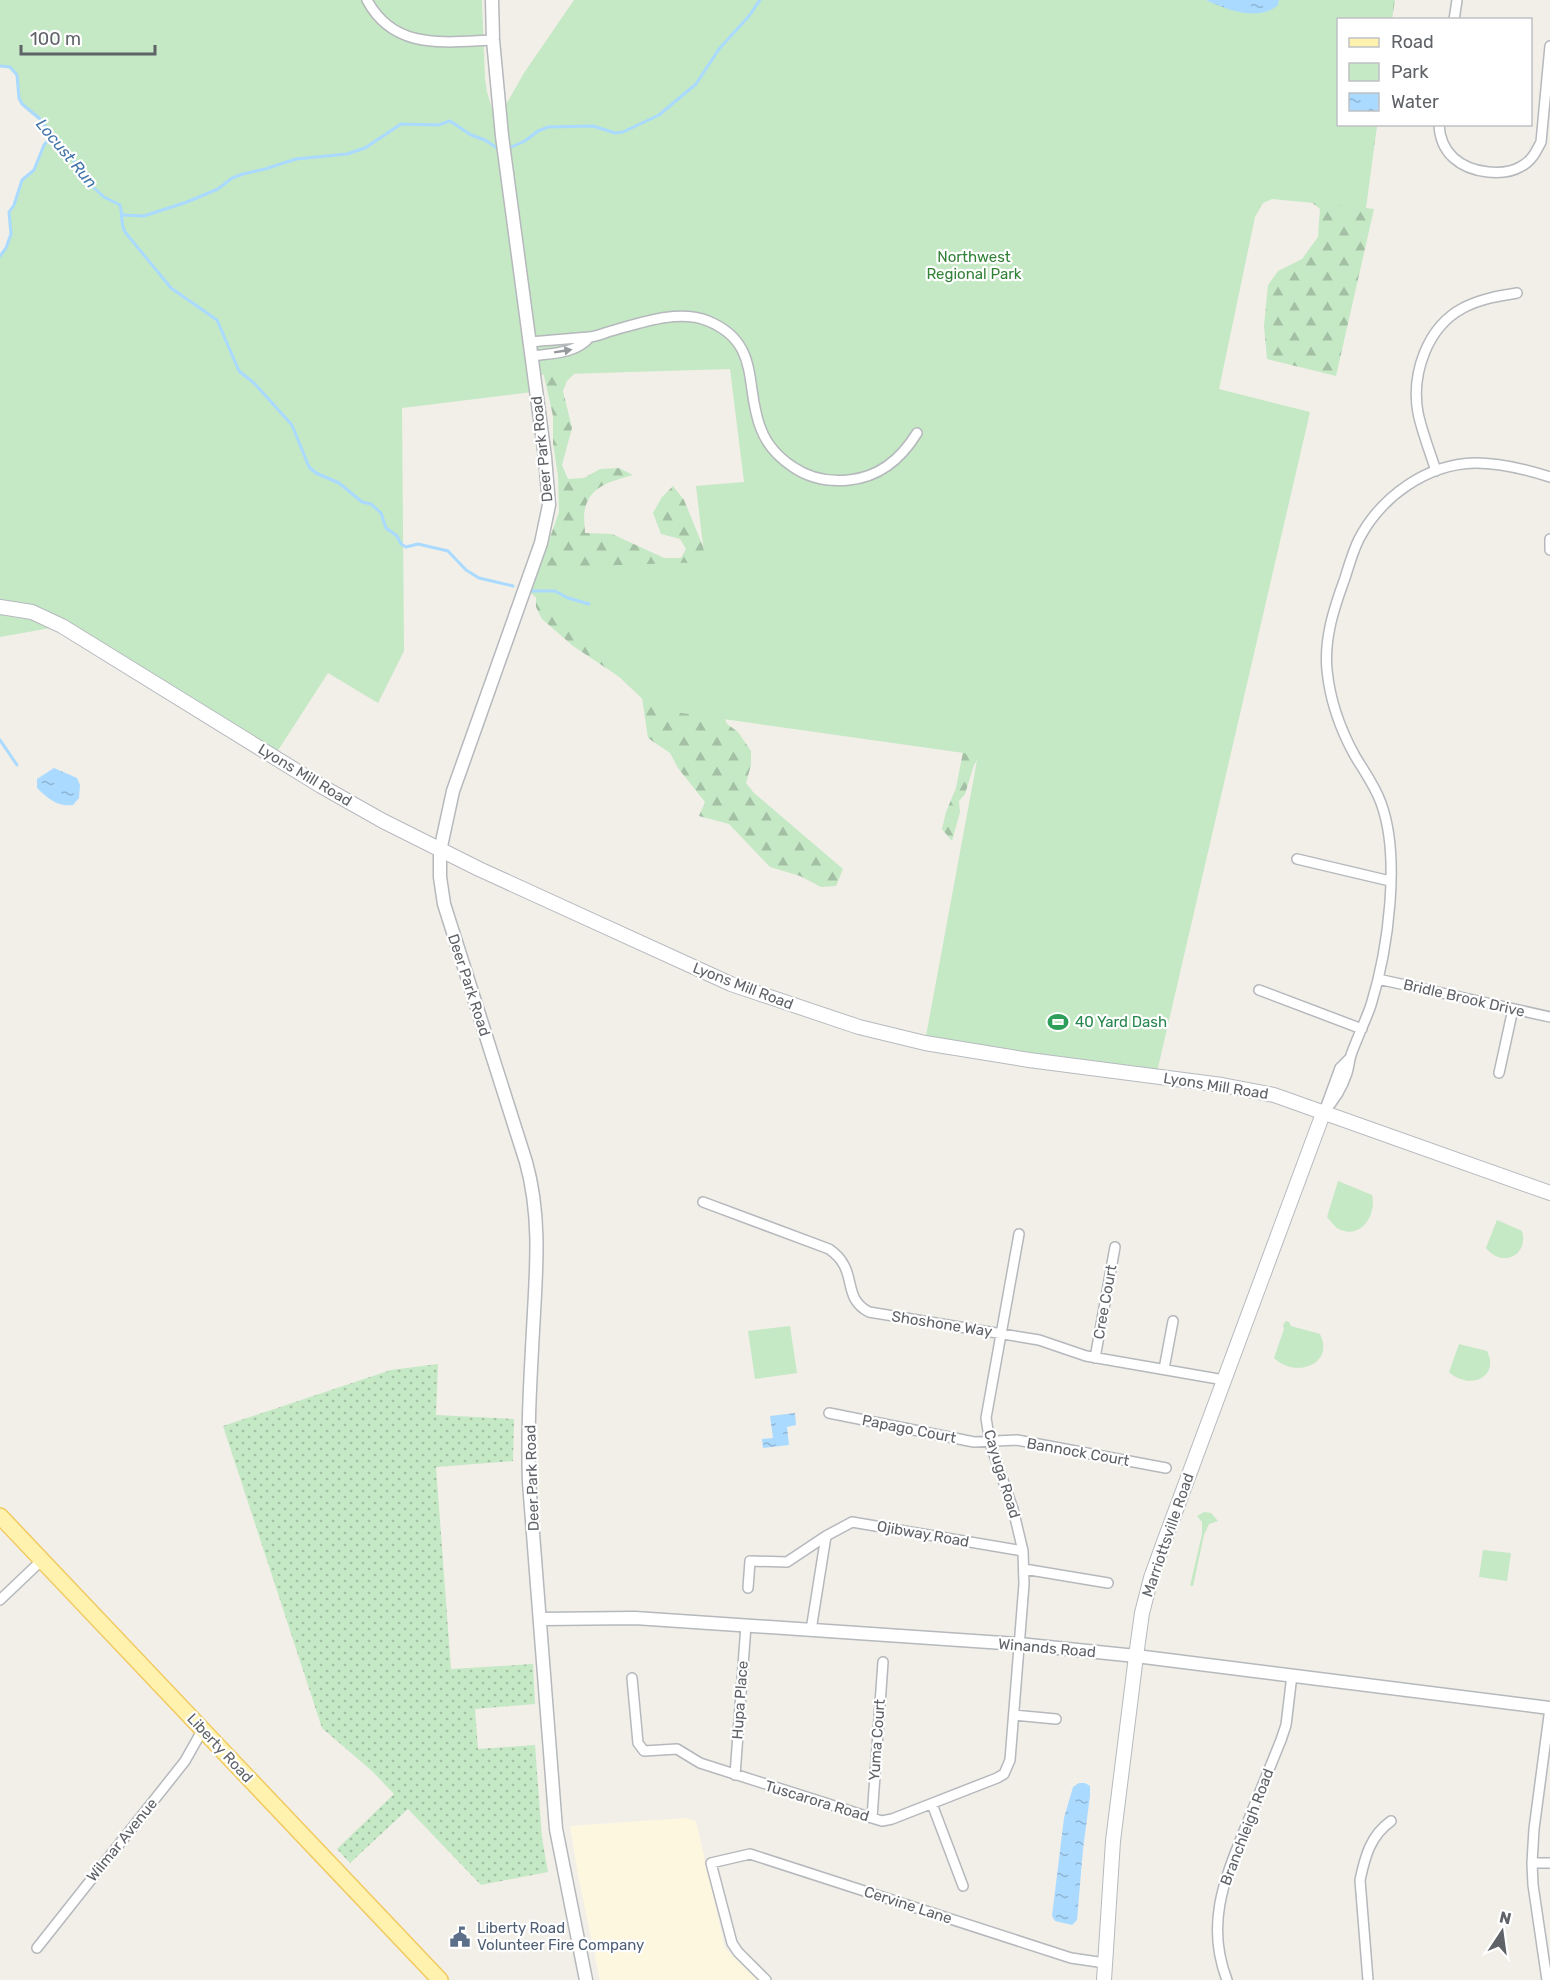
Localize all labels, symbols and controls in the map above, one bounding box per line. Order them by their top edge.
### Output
scale bar [21,18,154,56]
legend [1337,18,1532,126]
text: 100 m [30,28,81,50]
text: Road [1391,31,1434,53]
text: Park [1391,61,1429,83]
text: Water [1391,91,1439,113]
water label: Locust Run [32,115,101,192]
park label: Northwest Regional Park [926,248,1022,283]
one-way arrow [554,347,573,356]
street label: Deer Park Road [527,395,557,503]
street label: Lyons Mill Road [255,740,355,810]
street label: Deer Park Road [444,932,494,1038]
street label: Lyons Mill Road [690,959,796,1013]
street label: Bridle Brook Drive [1401,975,1527,1021]
sports icon: 40 Yard Dash [1046,1010,1070,1034]
place label: 40 Yard Dash [1075,1013,1167,1031]
street label: Lyons Mill Road [1162,1069,1270,1103]
street label: Cree Court [1090,1263,1120,1341]
street label: Shoshone Way [890,1307,994,1341]
street label: Papago Court [860,1411,958,1447]
street label: Deer Park Road [521,1424,543,1532]
street label: Cayuga Road [980,1427,1024,1521]
street label: Bannock Court [1025,1434,1131,1470]
street label: Marriottsville Road [1138,1471,1198,1599]
street label: Ojibway Road [875,1517,971,1551]
street label: Winands Road [997,1635,1097,1661]
street label: Hupa Place [728,1660,752,1740]
street label: Yuma Court [865,1698,889,1782]
street label: Liberty Road [183,1710,257,1786]
street label: Branchleigh Road [1216,1766,1278,1888]
street label: Tuscarora Road [763,1777,871,1825]
street label: Wilmar Avenue [83,1795,161,1885]
street label: Cervine Lane [862,1882,954,1928]
north arrow [1472,1902,1532,1962]
text: N [1498,1907,1513,1928]
place label: Liberty Road Volunteer Fire Company [477,1919,644,1954]
public building icon: Liberty Road Volunteer Fire Company [448,1925,472,1949]

